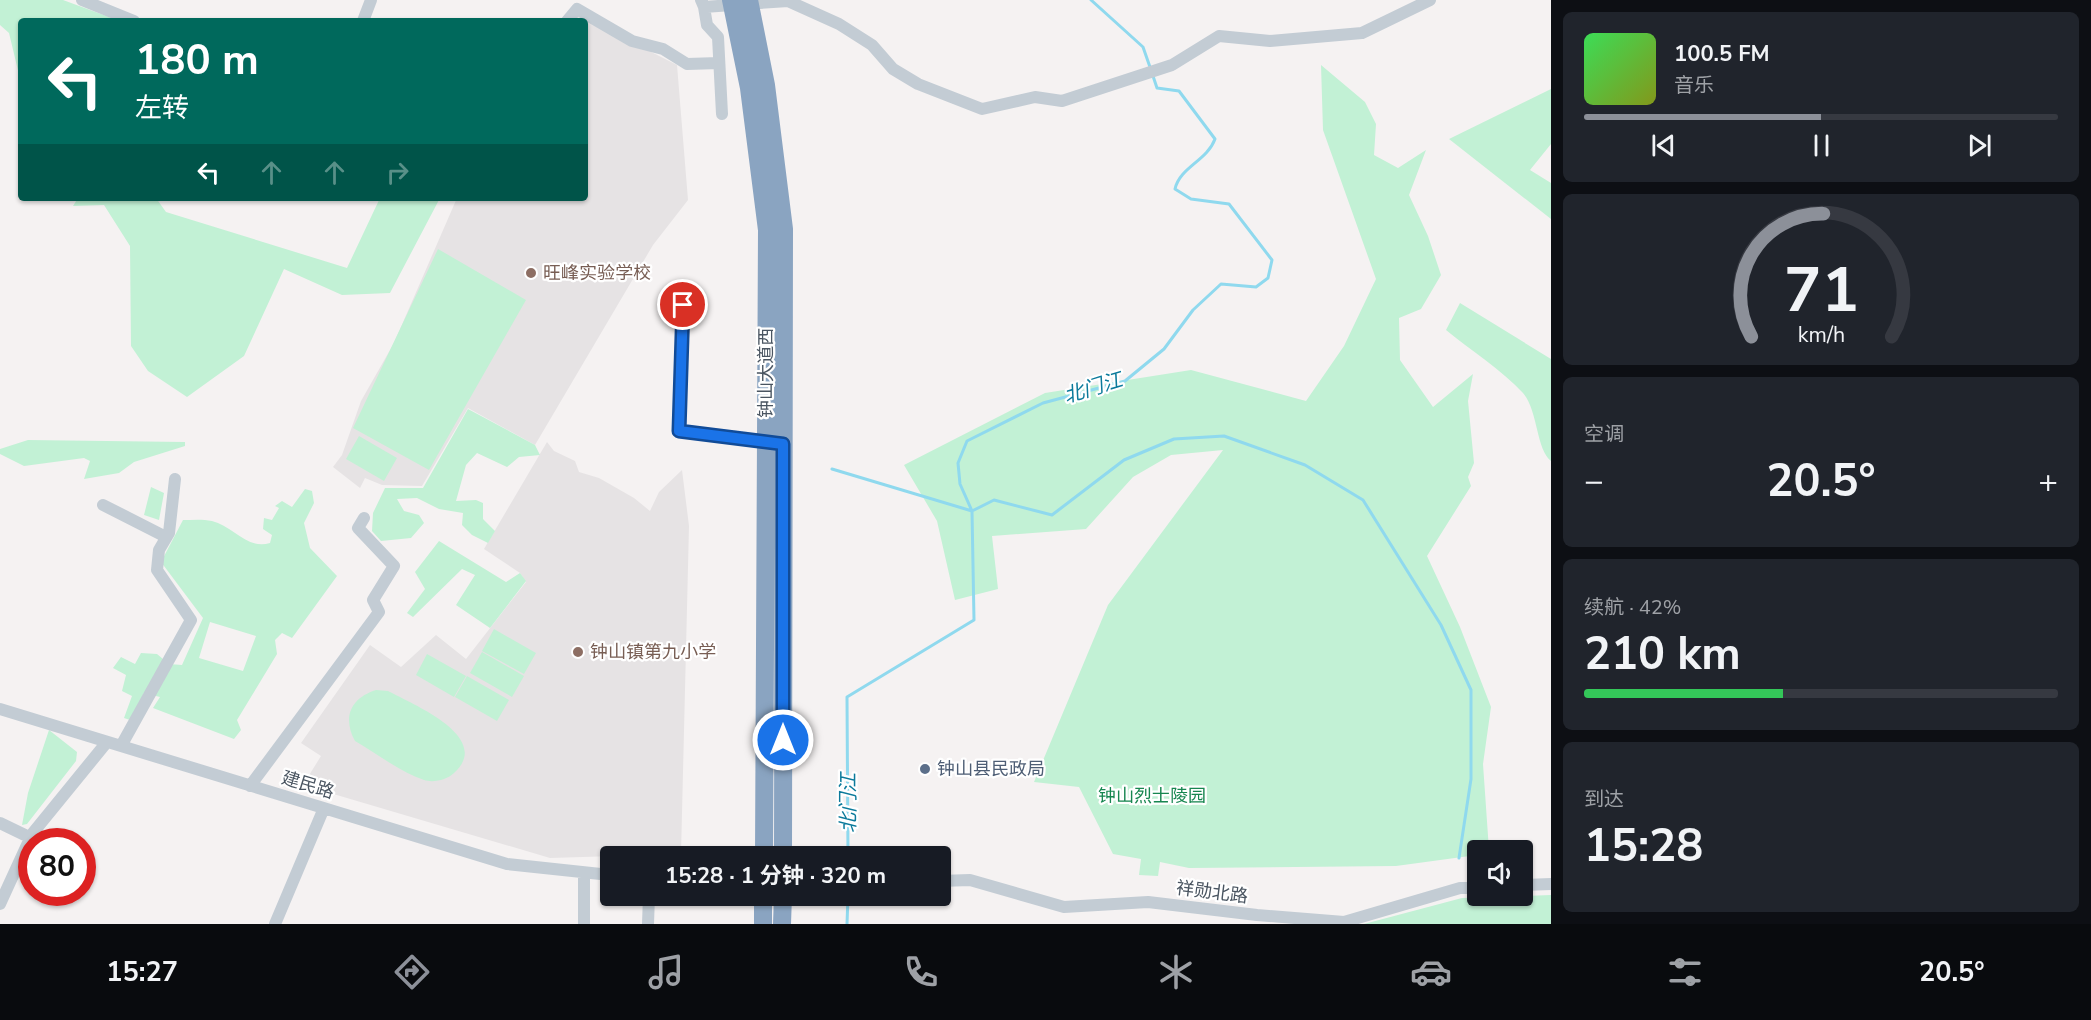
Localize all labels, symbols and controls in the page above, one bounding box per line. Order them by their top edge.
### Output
text: 180 m [135,32,259,89]
text: 100.5 FM [1674,39,1770,69]
icon: left [36,42,114,120]
text: 音乐 [1674,72,1714,99]
text: 左转 [135,90,189,127]
icon: previous [1647,129,1680,162]
icon: pause [1805,129,1838,162]
icon: next [1963,129,1996,162]
icon: left [192,156,225,189]
icon: ahead [255,156,288,189]
icon: ahead [318,156,351,189]
icon: right [381,156,414,189]
text: 71 [1784,248,1858,333]
place label: 旺峰实验学校 [543,261,651,285]
marker: 旺峰实验学校 [524,266,538,280]
pin [657,279,708,330]
icon: arrive [666,288,699,321]
text: km/h [1797,320,1845,350]
street label: 钟山大道西 [754,328,778,418]
water label: 北门江 [1060,366,1128,410]
text: 空调 [1584,421,1624,448]
text: 20.5° [1766,451,1876,512]
text: − [1584,459,1604,504]
text: + [2038,459,2058,504]
text: 续航 · 42% [1584,594,1681,621]
text: 210 km [1584,624,1741,685]
place label: 钟山镇第九小学 [590,640,716,664]
marker: 钟山镇第九小学 [571,645,585,659]
position arrow [751,708,815,772]
place label: 钟山县民政局 [937,757,1045,781]
marker: 钟山县民政局 [918,762,932,776]
street label: 建民路 [279,766,337,804]
water label: 北门江 [835,771,862,833]
park label: 钟山烈士陵园 [1098,784,1206,808]
text: 到达 [1584,786,1624,813]
text: 15:28 [1584,816,1703,877]
speed limit sign: 80 [18,828,96,906]
map controls [1467,840,1533,906]
button: sound [1467,840,1533,906]
text: 15:28 · 1 分钟 · 320 m [665,861,886,891]
street label: 祥勋北路 [1175,876,1249,908]
icon: directions [391,951,433,993]
icon: music [645,951,687,993]
icon: phone [900,951,942,993]
icon: climate [1155,951,1197,993]
icon: car [1410,951,1452,993]
icon: filters [1664,951,1706,993]
text: 15:27 [106,954,178,991]
text: 20.5° [1919,954,1985,991]

